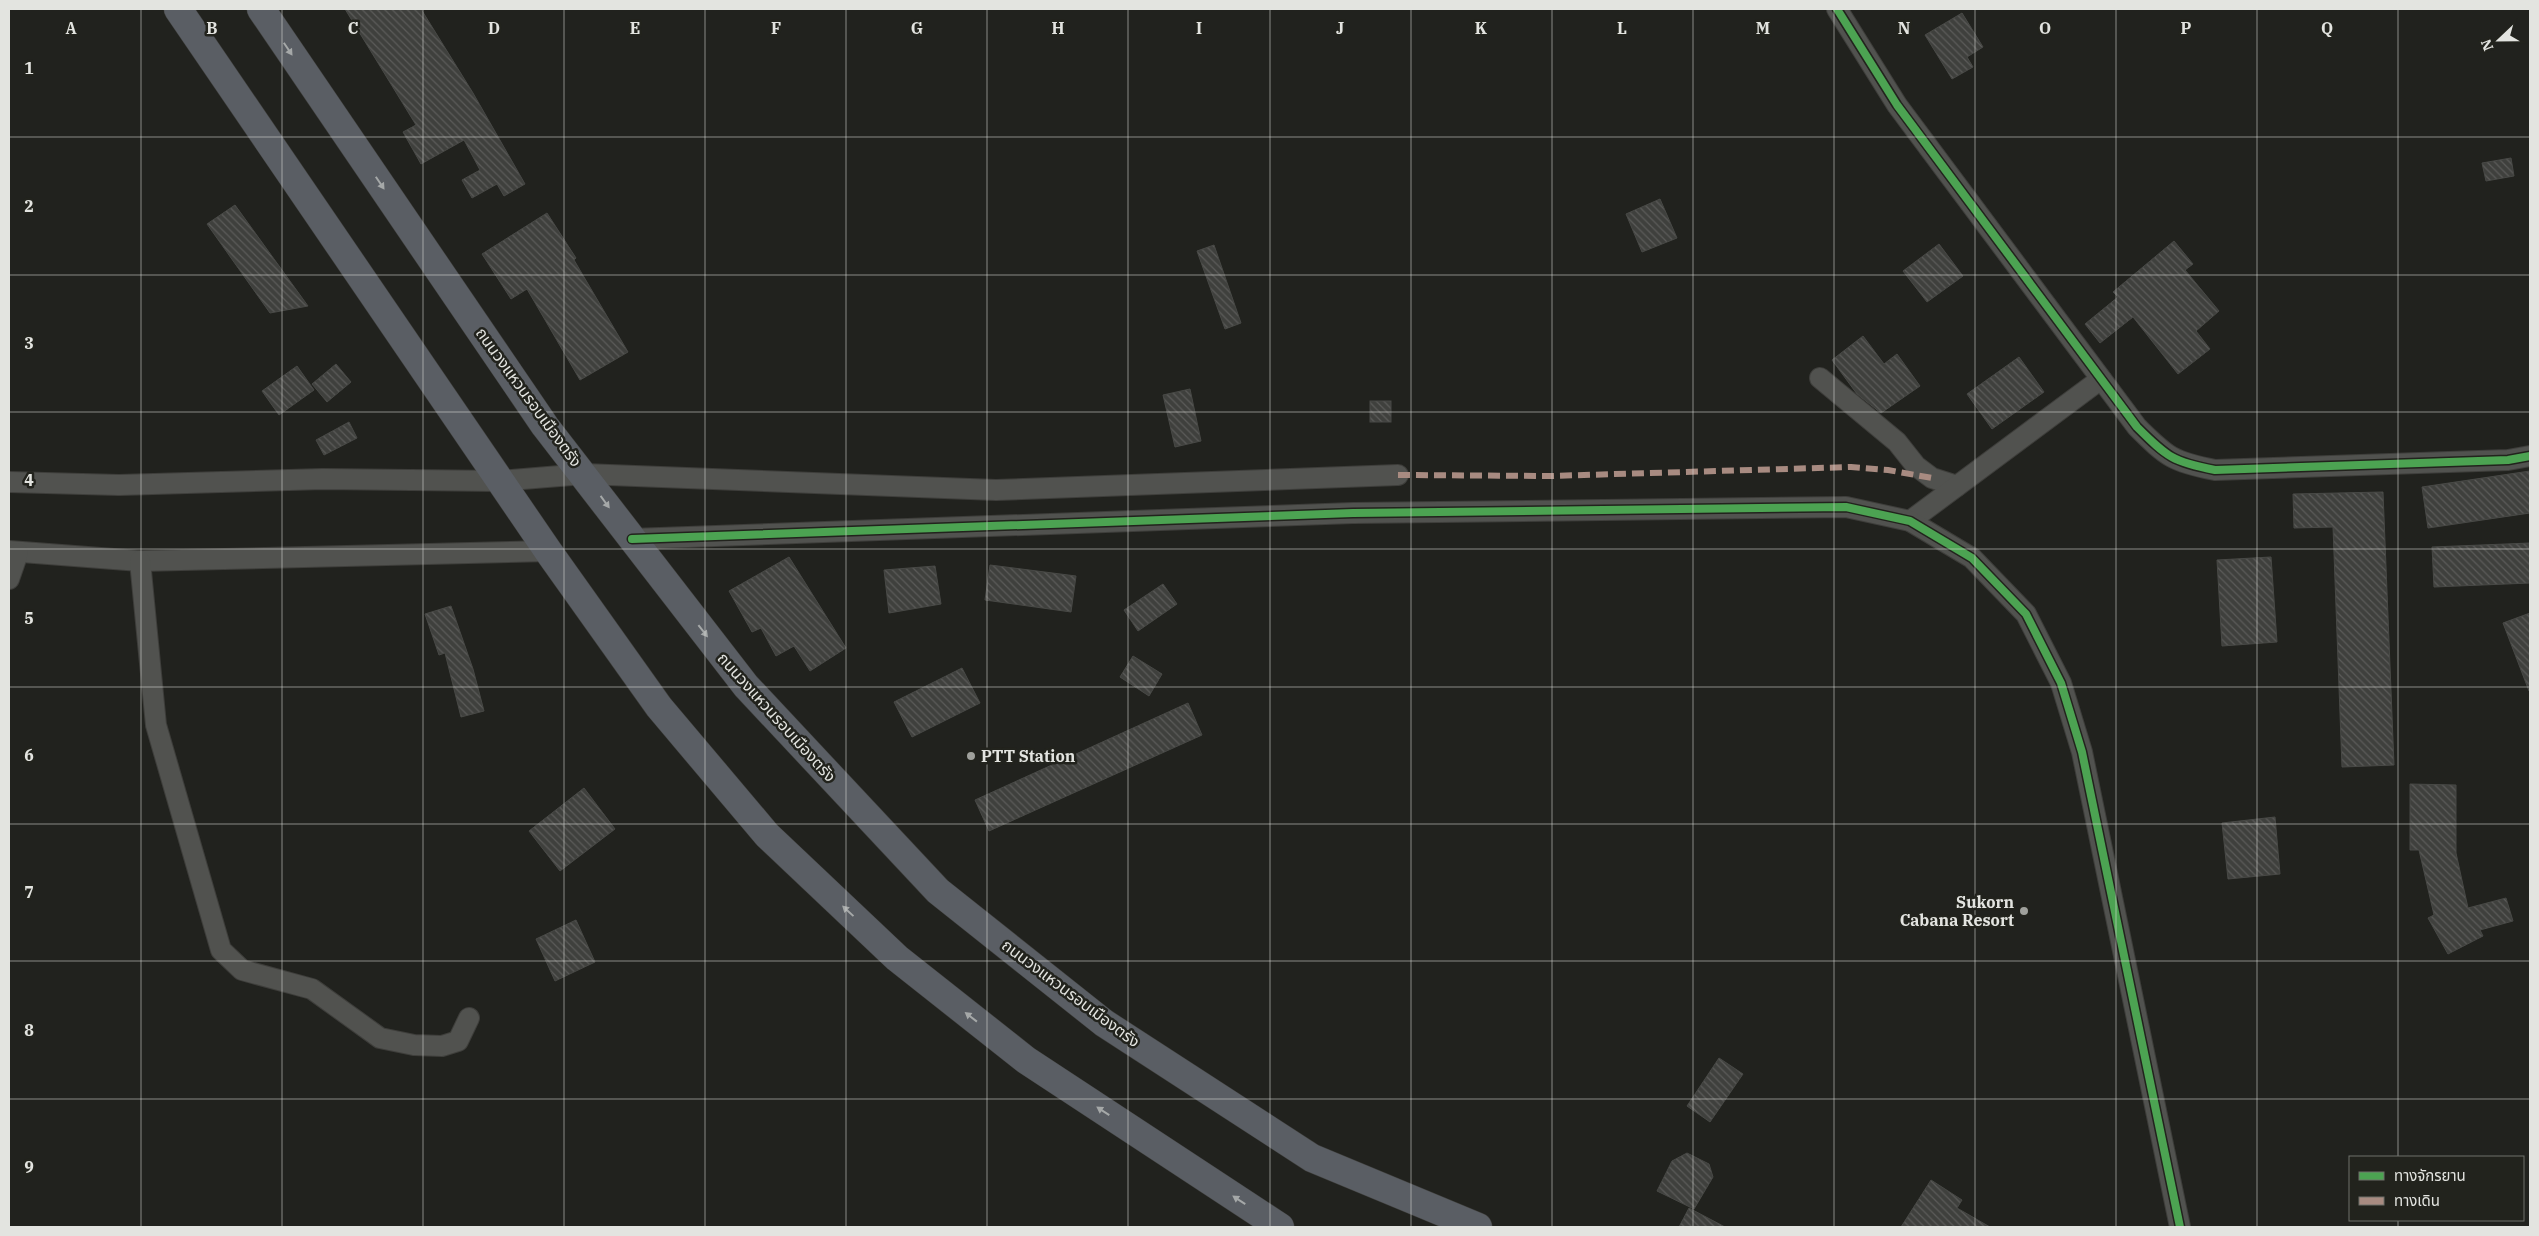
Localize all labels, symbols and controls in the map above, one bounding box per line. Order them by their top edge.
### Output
north arrow [2474,15,2524,65]
text: A [65,18,77,38]
text: B [206,18,218,38]
text: C [348,18,358,38]
text: D [488,18,500,38]
text: E [630,18,640,38]
text: F [771,18,781,38]
text: G [911,18,923,38]
text: H [1052,18,1065,38]
text: I [1196,18,1202,38]
text: J [1336,18,1344,38]
text: K [1475,18,1488,38]
text: L [1617,18,1627,38]
text: M [1756,18,1770,38]
text: N [1898,18,1910,38]
text: O [2039,18,2051,38]
text: P [2181,18,2192,38]
text: Q [2321,18,2333,38]
text: N [2477,36,2497,53]
one-way arrow [283,42,293,56]
text: 1 [24,58,34,78]
one-way arrow [375,177,385,190]
text: 2 [24,196,34,216]
street label: ถนนวงแหวนรอบเมืองตรัง [472,323,586,471]
text: 3 [24,333,34,353]
text: 4 [24,470,34,490]
one-way arrow [599,495,610,508]
text: 5 [24,608,34,628]
one-way arrow [698,624,709,637]
street label: ถนนวงแหวนรอบเมืองตรัง [714,648,840,786]
text: 6 [24,745,34,765]
place label: PTT Station [981,746,1076,766]
marker: PTT Station [965,750,977,762]
text: 7 [24,882,34,902]
place label: Sukorn Cabana Resort [1900,892,2014,930]
one-way arrow [842,905,854,917]
marker: Sukorn Cabana Resort [2018,905,2030,917]
street label: ถนนวงแหวนรอบเมืองตรัง [998,935,1144,1051]
one-way arrow [965,1011,978,1022]
text: 8 [24,1020,34,1040]
one-way arrow [1097,1106,1110,1116]
legend [2349,1156,2524,1221]
text: 9 [24,1157,34,1177]
text: ทางจักรยาน [2394,1166,2466,1185]
text: ทางเดิน [2394,1191,2440,1210]
one-way arrow [1232,1196,1246,1205]

